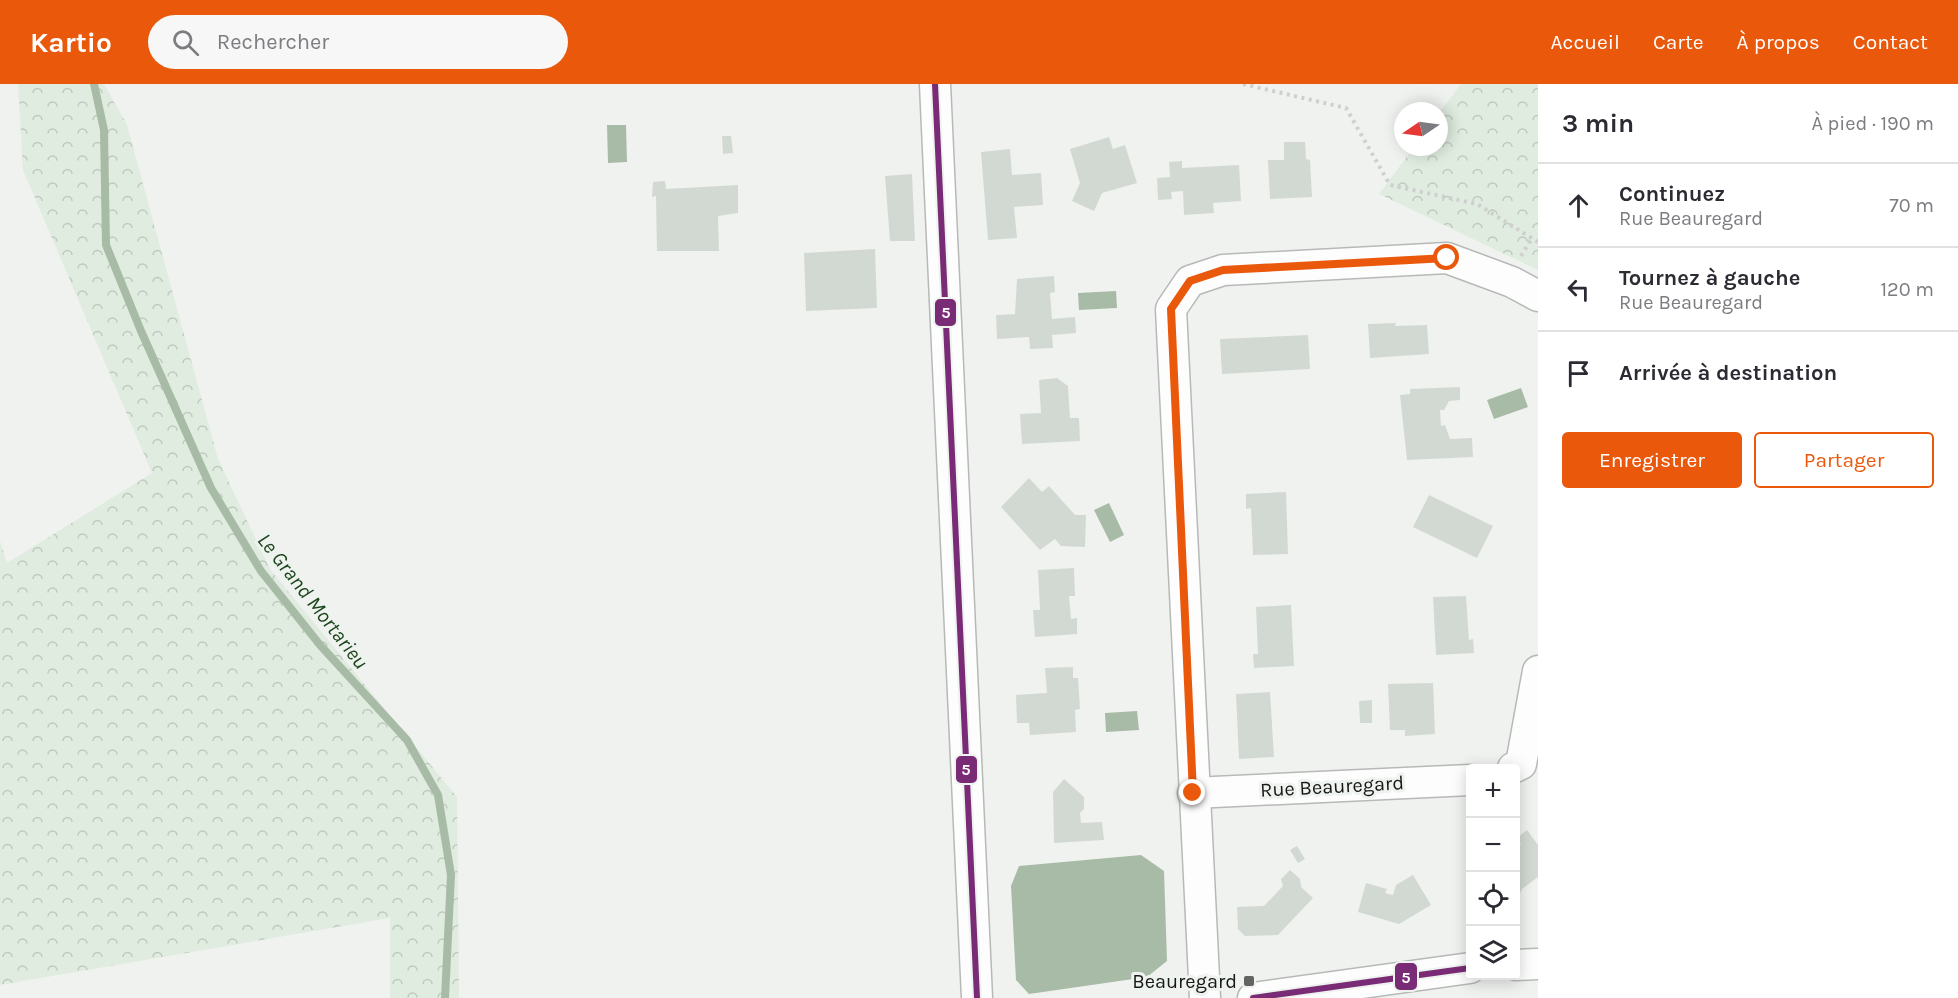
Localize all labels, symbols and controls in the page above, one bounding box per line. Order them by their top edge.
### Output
search box [148,15,568,69]
text: Kartio [30,26,112,59]
icon: search [169,26,202,59]
text: Rechercher [217,29,329,55]
text: Accueil [1551,30,1620,54]
text: Carte [1653,30,1704,54]
text: À propos [1737,30,1820,54]
text: Contact [1853,30,1928,54]
north arrow [1394,102,1448,156]
text: 3 min [1562,108,1634,139]
text: À pied · 190 m [1811,112,1934,135]
text: Continuez [1619,181,1725,207]
icon: ahead [1562,189,1595,222]
text: 70 m [1889,194,1934,217]
text: Rue Beauregard [1619,207,1763,230]
route start [1433,244,1459,270]
text: Tournez à gauche [1619,265,1800,291]
icon: left [1562,273,1595,306]
text: 120 m [1880,278,1934,301]
text: Rue Beauregard [1619,291,1763,314]
line badge: 5 [934,298,957,327]
text: 5 [941,303,951,322]
icon: arrive [1562,357,1595,390]
text: Arrivée à destination [1619,360,1837,386]
button: Enregistrer [1562,432,1742,488]
button: Partager [1754,432,1934,488]
water label: Le Grand Mortarieu [253,528,373,674]
line badge: 5 [955,755,978,784]
text: 5 [961,760,971,779]
map controls [1466,764,1520,980]
button: + [1466,764,1520,818]
street label: Rue Beauregard [1259,771,1405,802]
route end [1179,779,1205,805]
button: − [1466,818,1520,872]
button: locate [1466,872,1520,926]
button: layers [1466,926,1520,980]
line badge: 5 [1394,962,1418,991]
text: 5 [1401,968,1411,987]
place label: Beauregard [1132,970,1237,993]
marker: Beauregard [1242,974,1256,988]

